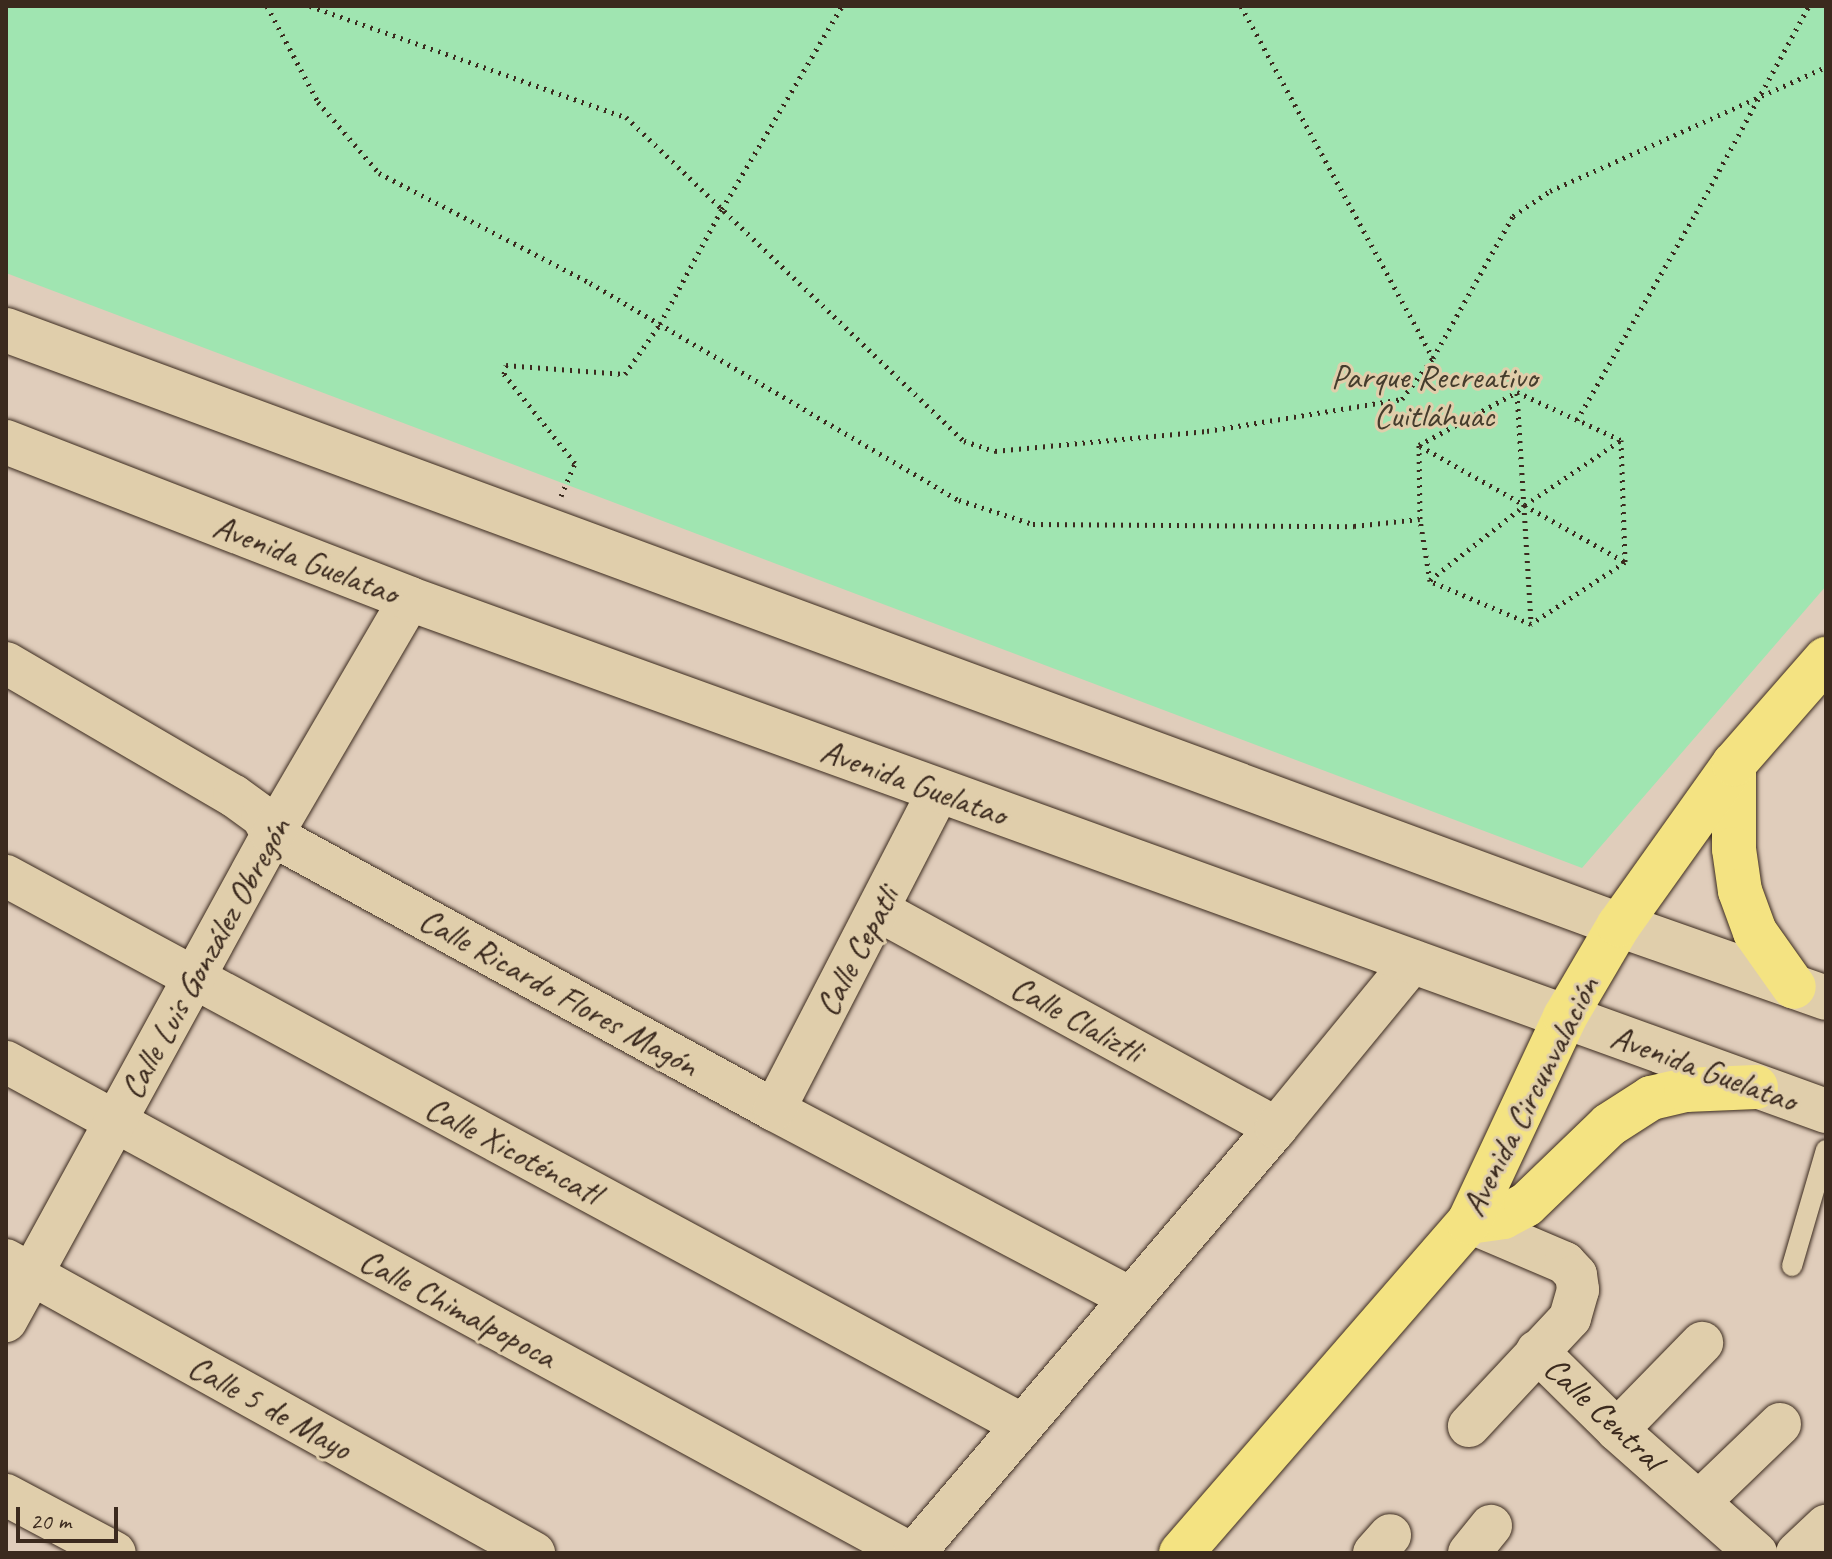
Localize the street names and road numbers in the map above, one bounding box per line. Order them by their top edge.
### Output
street label: Avenida Guelatao [208,505,404,613]
street label: Avenida Guelatao [816,730,1012,834]
street label: Calle Luis González Obregón [111,811,299,1105]
street label: Calle Cepatli [806,880,908,1022]
street label: Calle Ricardo Flores Magón [412,898,706,1086]
street label: Calle Claliztli [1004,966,1150,1072]
street label: Avenida Circunvalación [1452,970,1608,1222]
street label: Avenida Guelatao [1606,1016,1802,1120]
street label: Calle Xicoténcatl [419,1087,607,1213]
street label: Calle Chimalpopoca [353,1239,563,1377]
street label: Calle 5 de Mayo [181,1346,359,1468]
street label: Calle Central [1536,1348,1672,1478]

